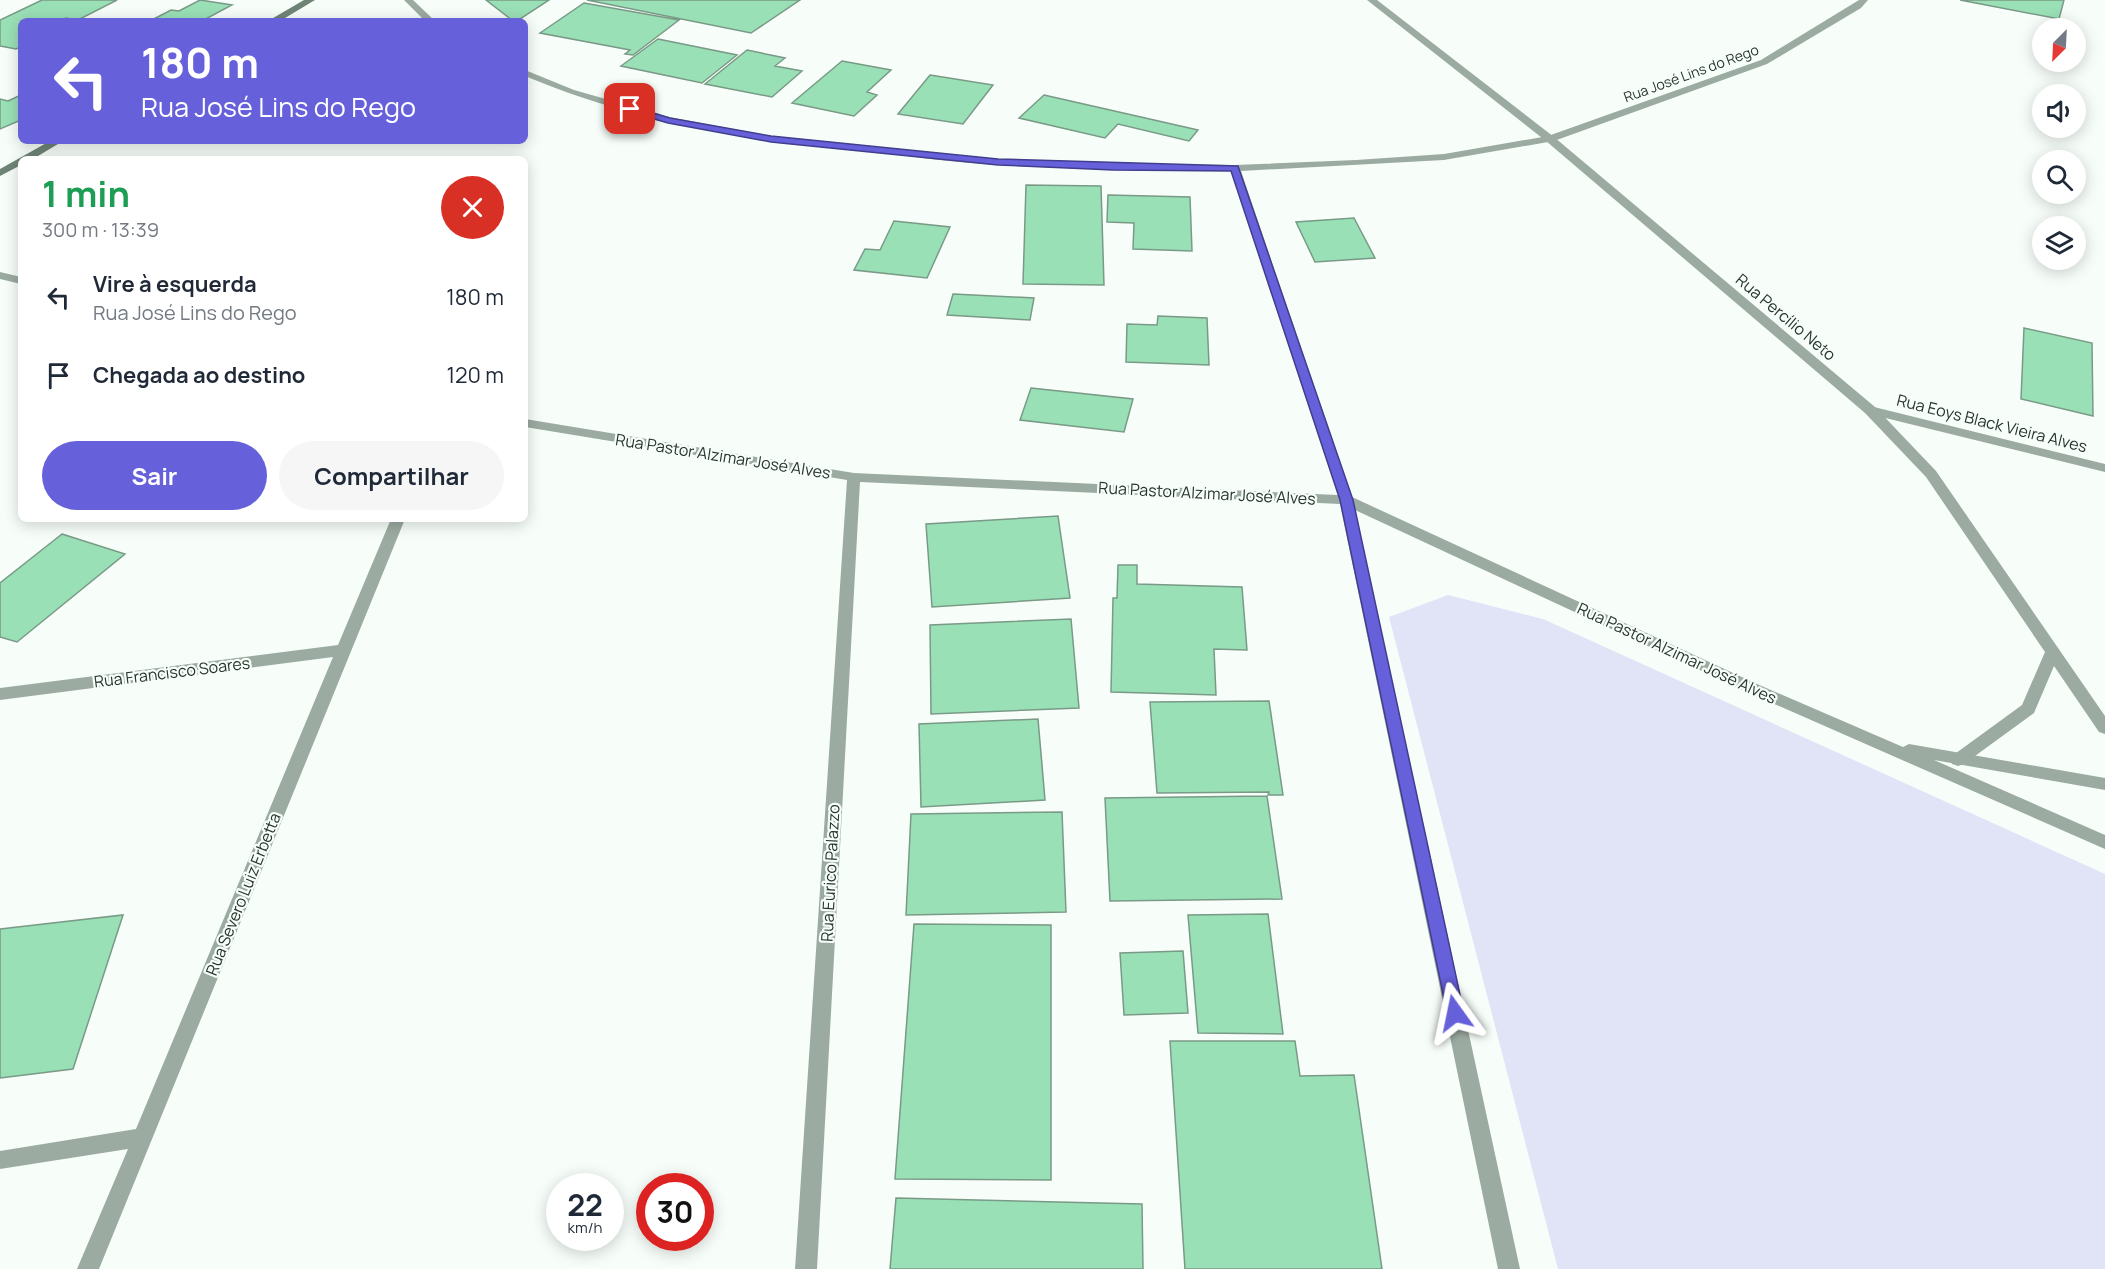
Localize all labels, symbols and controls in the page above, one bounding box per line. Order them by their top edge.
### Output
north arrow [2032,18,2086,72]
map controls [2032,18,2086,270]
text: 180 m [141,33,259,91]
street label: Rua José Lins do Rego [1621,40,1761,106]
icon: left [42,42,120,120]
pin [604,83,655,134]
button: sound [2032,84,2086,138]
text: Rua José Lins do Rego [141,88,416,125]
icon: arrive [613,92,646,125]
button: search [2032,150,2086,204]
text: 1 min [42,169,130,218]
button: close [441,176,504,239]
text: 300 m · 13:39 [42,216,159,243]
button: layers [2032,216,2086,270]
text: Vire à esquerda [93,269,257,299]
street label: Rua Percílio Neto [1731,269,1841,365]
icon: left [42,281,75,314]
text: 180 m [446,282,504,312]
text: Rua José Lins do Rego [93,299,297,326]
icon: arrive [42,359,75,392]
text: Chegada ao destino [93,360,305,390]
text: 120 m [446,360,504,390]
street label: Rua Eoys Black Vieira Alves [1894,389,2090,457]
street label: Rua Pastor Alzimar José Alves [614,428,832,484]
button: Sair [42,441,267,510]
button: Compartilhar [279,441,504,510]
street label: Rua Pastor Alzimar José Alves [1098,476,1316,510]
street label: Rua Pastor Alzimar José Alves [1574,597,1780,709]
street label: Rua Francisco Soares [93,652,251,692]
street label: Rua Eurico Palazzo [815,804,845,942]
street label: Rua Severo Luiz Erbetta [200,809,286,979]
position arrow [1423,981,1487,1045]
speed limit sign: 30 [636,1173,714,1251]
text: 22 [567,1184,603,1225]
text: km/h [568,1217,602,1238]

